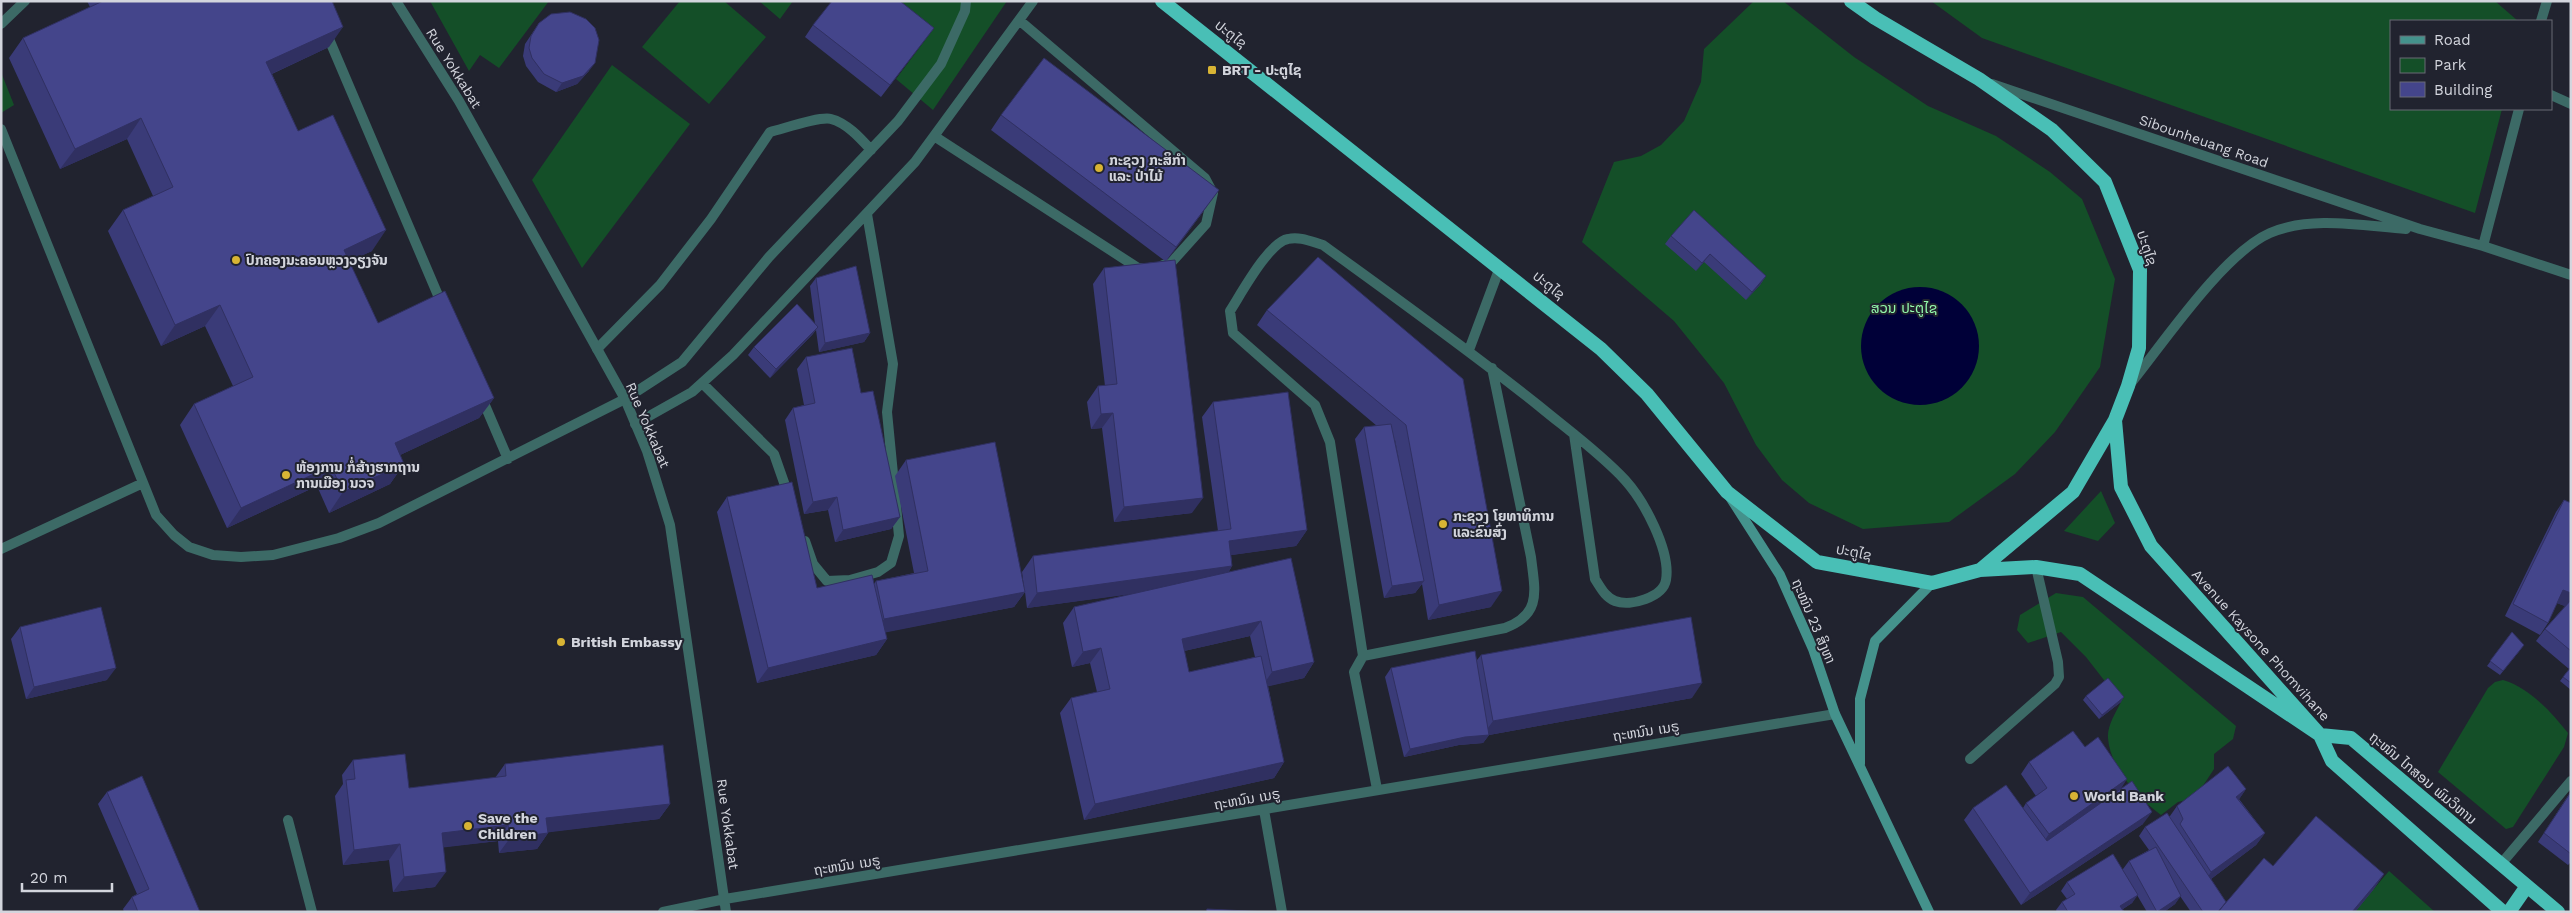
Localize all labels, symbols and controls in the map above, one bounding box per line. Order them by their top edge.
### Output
street label: ປະຕູໄຊ [1211,17,1250,52]
legend [2390,20,2552,110]
street label: Rue Yokkabat [423,25,485,111]
text: Road [2434,31,2471,49]
text: Park [2434,56,2467,74]
place label: BRT - ປະຕູໄຊ [1222,62,1301,80]
marker: BRT - ປະຕູໄຊ [1206,64,1218,76]
text: Building [2434,81,2492,99]
street label: Sibounheuang Road [2137,111,2271,171]
place label: ກະຊວງ ກະສິກຳ ແລະ ປ່າໄມ້ [1109,151,1186,184]
marker: ກະຊວງ ກະສິກຳ ແລະ ປ່າໄມ້ [1093,162,1105,174]
street label: ປະຕູໄຊ [2133,228,2160,268]
place label: ປົກຄອງນະຄອນຫຼວງວຽງຈັນ [245,252,388,269]
marker: ປົກຄອງນະຄອນຫຼວງວຽງຈັນ [230,254,242,266]
street label: ປະຕູໄຊ [1529,267,1568,303]
park label: ສວນ ປະຕູໄຊ [1871,300,1937,317]
street label: Rue Yokkabat [623,380,673,470]
place label: ຫ້ອງການ ກໍ່ສ້າງຮາກຖານ ການເມືອງ ນວຈ [296,457,420,491]
marker: ຫ້ອງການ ກໍ່ສ້າງຮາກຖານ ການເມືອງ ນວຈ [280,469,292,481]
place label: ກະຊວງ ໂຍທາທິການ ແລະຂົນສົ່ງ [1453,507,1554,540]
marker: ກະຊວງ ໂຍທາທິການ ແລະຂົນສົ່ງ [1437,518,1449,530]
street label: ປະຕູໄຊ [1835,541,1873,564]
street label: Avenue Kaysone Phomvihane [2189,566,2333,724]
street label: ຖະໜົນ 23 ສິງຫາ [1789,576,1839,666]
place label: British Embassy [571,634,683,650]
marker: British Embassy [555,636,567,648]
street label: ຖະຫນົນ ເນຣູ [1612,718,1681,745]
street label: ຖະໜົນ ໄກສອນ ພົມວິຫານ [2366,728,2480,828]
street label: Rue Yokkabat [714,778,742,871]
street label: ຖະຫນົນ ເນຣູ [1213,785,1282,814]
place label: World Bank [2084,788,2164,804]
marker: World Bank [2068,790,2080,802]
place label: Save the Children [478,810,538,842]
marker: Save the Children [462,820,474,832]
street label: ຖະຫນົນ ເນຣູ [813,852,882,879]
scale bar [22,860,112,892]
text: 20 m [30,869,68,887]

